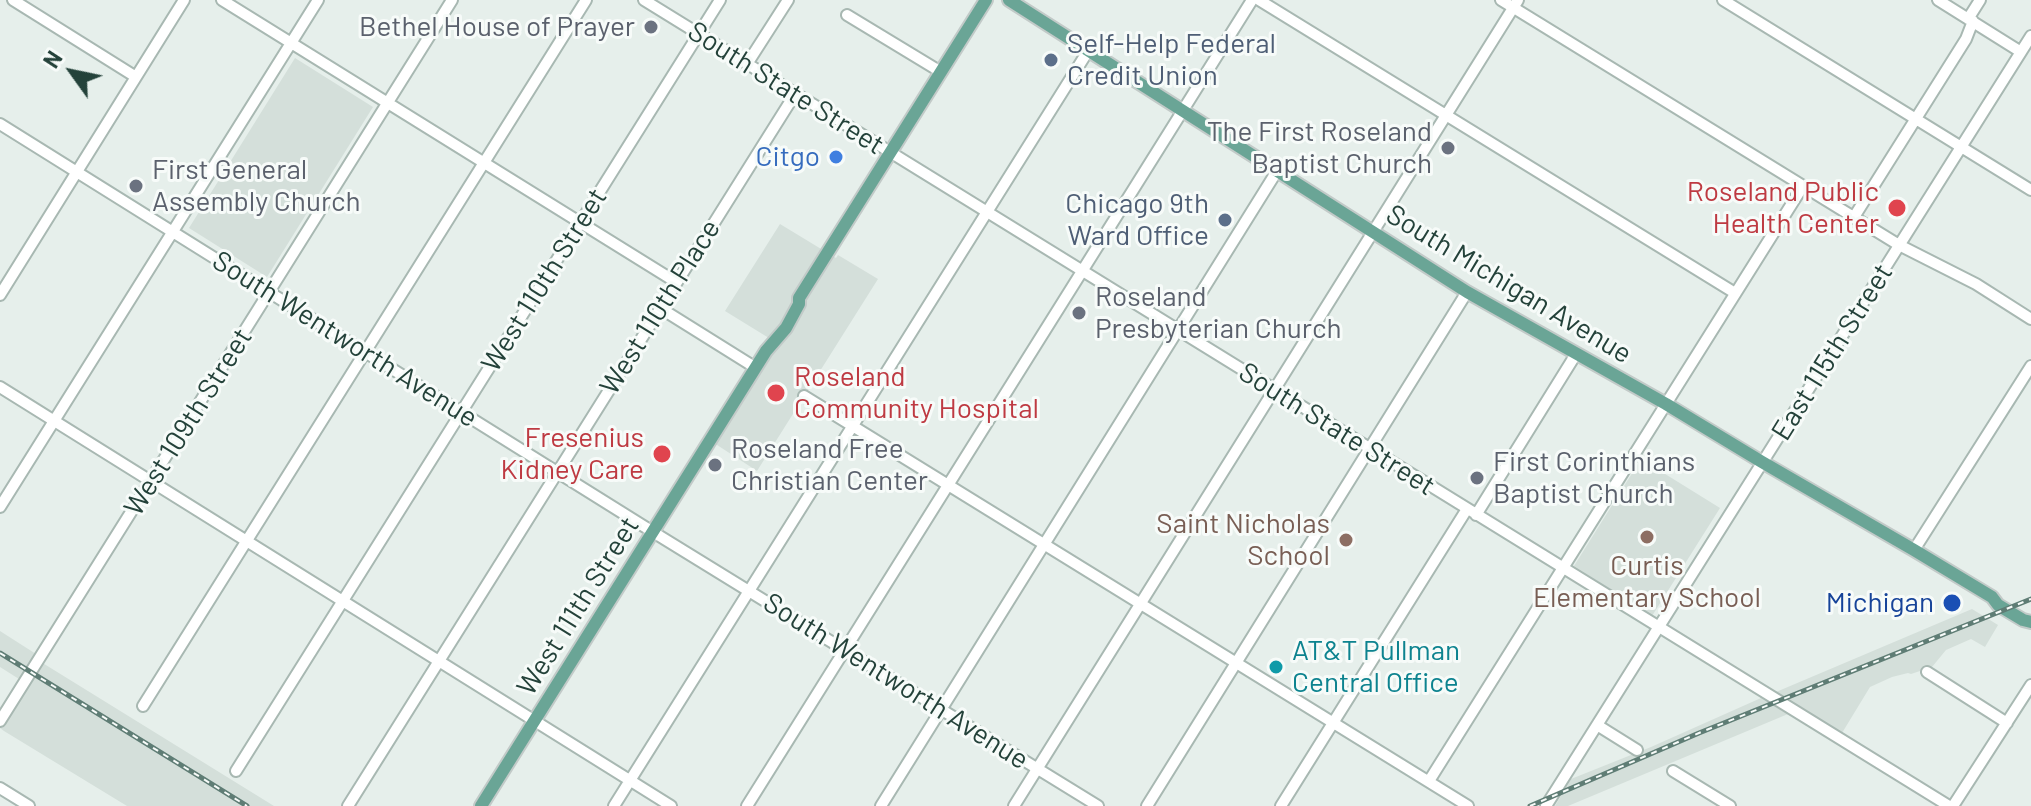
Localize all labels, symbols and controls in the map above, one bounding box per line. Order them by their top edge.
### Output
place label: Bethel House of Prayer [359,10,635,44]
street label: South State Street [682,14,890,162]
marker: Bethel House of Prayer [642,18,660,36]
place label: Self-Help Federal Credit Union [1067,27,1276,93]
north arrow [32,32,112,112]
text: N [37,46,67,72]
marker: Self-Help Federal Credit Union [1042,51,1060,69]
place label: The First Roseland Baptist Church [1207,115,1432,181]
marker: The First Roseland Baptist Church [1439,139,1457,157]
place label: Citgo [756,140,820,174]
marker: Citgo [827,148,845,166]
place label: First General Assembly Church [152,153,361,219]
place label: Roseland Public Health Center [1687,175,1879,241]
marker: First General Assembly Church [127,177,145,195]
street label: West 110th Street [474,182,614,378]
place label: Chicago 9th Ward Office [1065,187,1209,253]
street label: South Michigan Avenue [1380,197,1638,371]
marker: Roseland Public Health Center [1886,197,1908,219]
marker: Chicago 9th Ward Office [1216,211,1234,229]
street label: West 110th Place [593,213,727,401]
street label: South Wentworth Avenue [206,244,484,434]
street label: East 115th Street [1764,257,1900,447]
place label: Roseland Presbyterian Church [1095,280,1342,346]
marker: Roseland Presbyterian Church [1070,304,1088,322]
street label: West 109th Street [117,322,259,522]
street label: South State Street [1233,355,1441,503]
place label: Roseland Community Hospital [794,360,1039,426]
marker: Roseland Community Hospital [765,382,787,404]
place label: Fresenius Kidney Care [500,421,644,487]
place label: Roseland Free Christian Center [731,432,928,498]
marker: Fresenius Kidney Care [651,443,673,465]
place label: First Corinthians Baptist Church [1493,445,1695,511]
marker: Roseland Free Christian Center [706,456,724,474]
marker: First Corinthians Baptist Church [1468,469,1486,487]
place label: Saint Nicholas School [1156,507,1330,573]
street label: West 111th Street [510,511,646,701]
marker: Curtis Elementary School [1638,528,1656,546]
marker: Saint Nicholas School [1337,531,1355,549]
place label: Curtis Elementary School [1533,549,1761,615]
street label: South Wentworth Avenue [757,586,1035,776]
place label: Michigan [1826,586,1934,620]
marker: Michigan [1941,592,1963,614]
place label: AT&T Pullman Central Office [1292,634,1460,700]
marker: AT&T Pullman Central Office [1267,658,1285,676]

